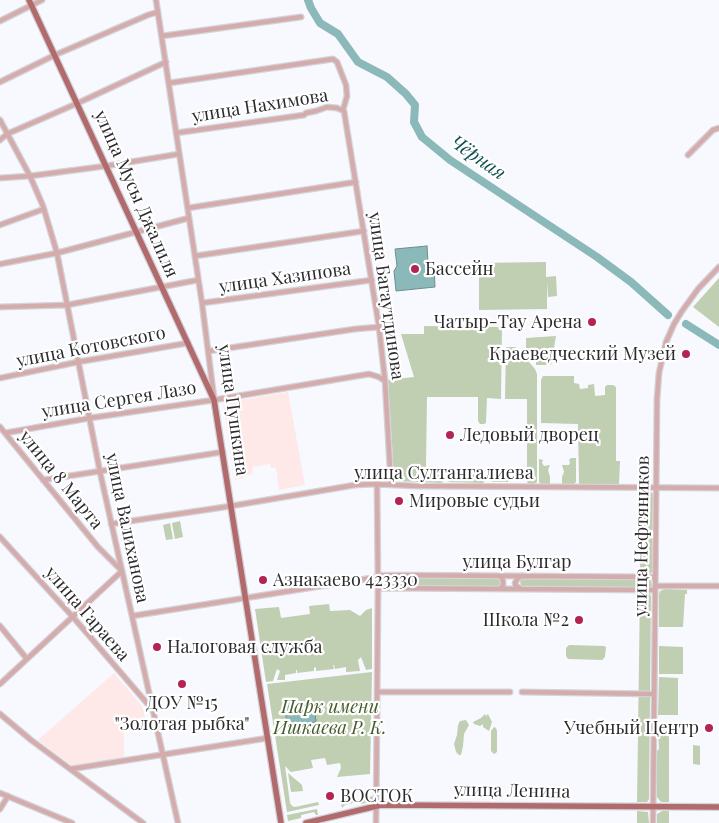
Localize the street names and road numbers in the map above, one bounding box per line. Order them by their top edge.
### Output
street label: улица Нахимова [190,85,330,127]
street label: улица Мусы Джалиля [89,107,183,281]
street label: улица Багаутдинова [364,211,408,381]
street label: улица Хазипова [218,258,352,298]
street label: улица Котовского [15,322,167,372]
street label: улица Пушкина [213,343,253,477]
street label: улица Сергея Лазо [40,377,198,423]
street label: улица 8 Марта [15,426,107,534]
street label: улица Валиханова [101,451,153,605]
street label: улица Нефтяников [630,455,654,617]
street label: улица Султангалиева [354,462,534,484]
street label: улица Булгар [463,551,571,573]
street label: улица Гараева [40,562,134,666]
street label: улица Ленина [454,779,570,803]

